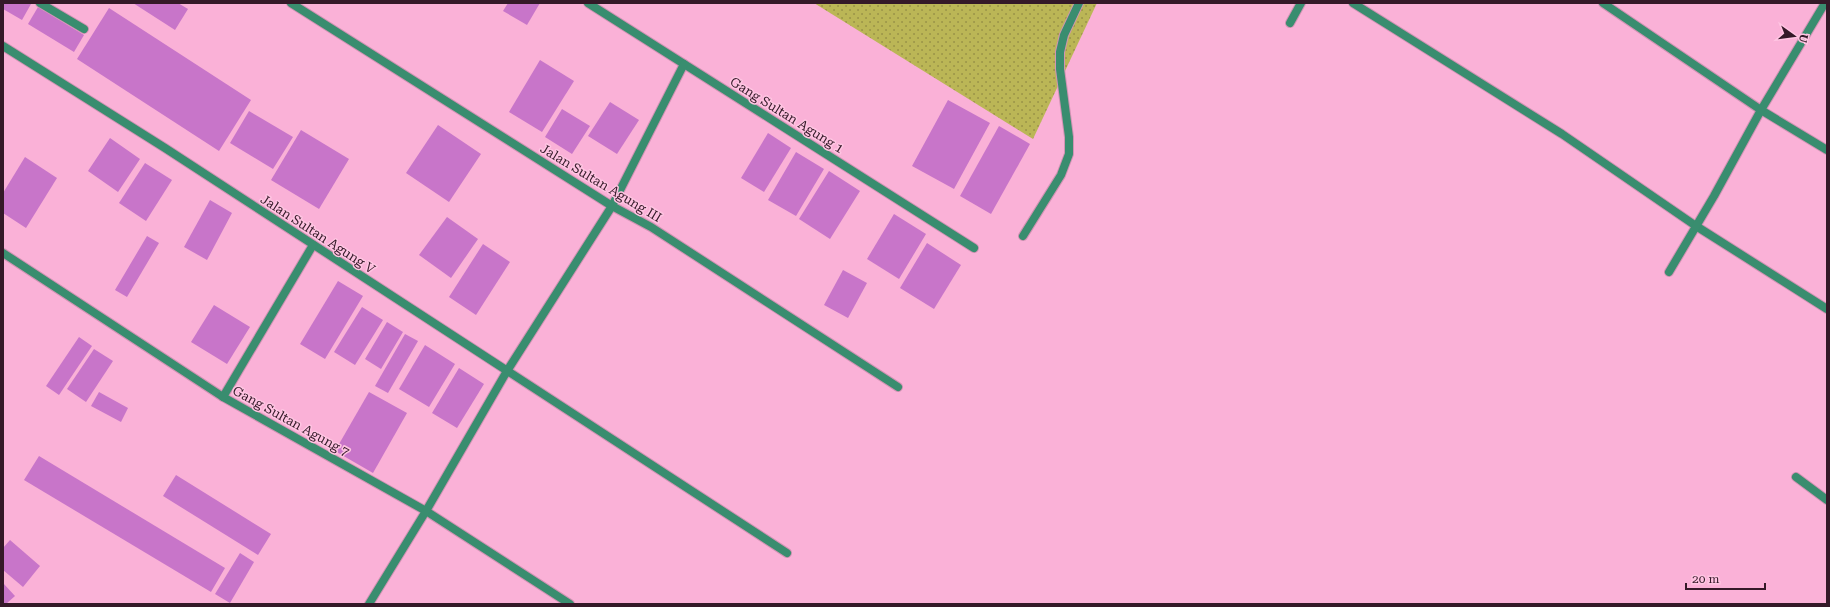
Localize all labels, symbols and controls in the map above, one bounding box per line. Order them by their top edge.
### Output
north arrow [1774,16,1814,56]
text: U [1796,33,1811,44]
street label: Gang Sultan Agung 1 [727,74,847,156]
street label: Jalan Sultan Agung III [538,141,665,225]
street label: Jalan Sultan Agung V [258,191,378,277]
street label: Gang Sultan Agung 7 [230,383,352,459]
scale bar [1686,565,1765,591]
text: 20 m [1692,572,1719,586]

